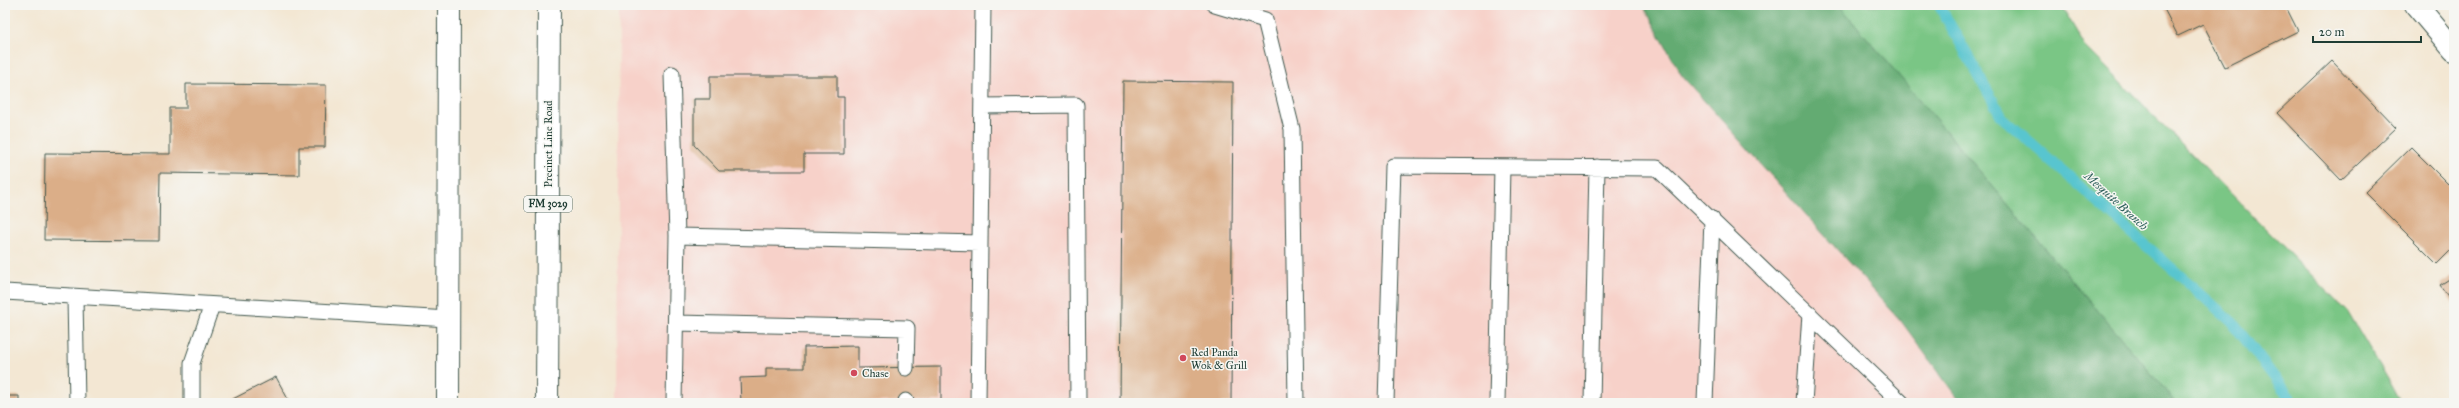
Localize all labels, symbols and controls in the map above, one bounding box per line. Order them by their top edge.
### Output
scale bar [2313,18,2421,44]
text: 20 m [2319,25,2345,39]
street label: Precinct Line Road [542,100,555,187]
water label: Mesquite Branch [2081,168,2151,233]
road number: FM 3029 [524,196,572,212]
place label: Red Panda Wok & Grill [1191,346,1247,372]
marker: Red Panda Wok & Grill [1178,353,1188,363]
place label: Chase [862,367,889,380]
marker: Chase [849,368,859,378]

